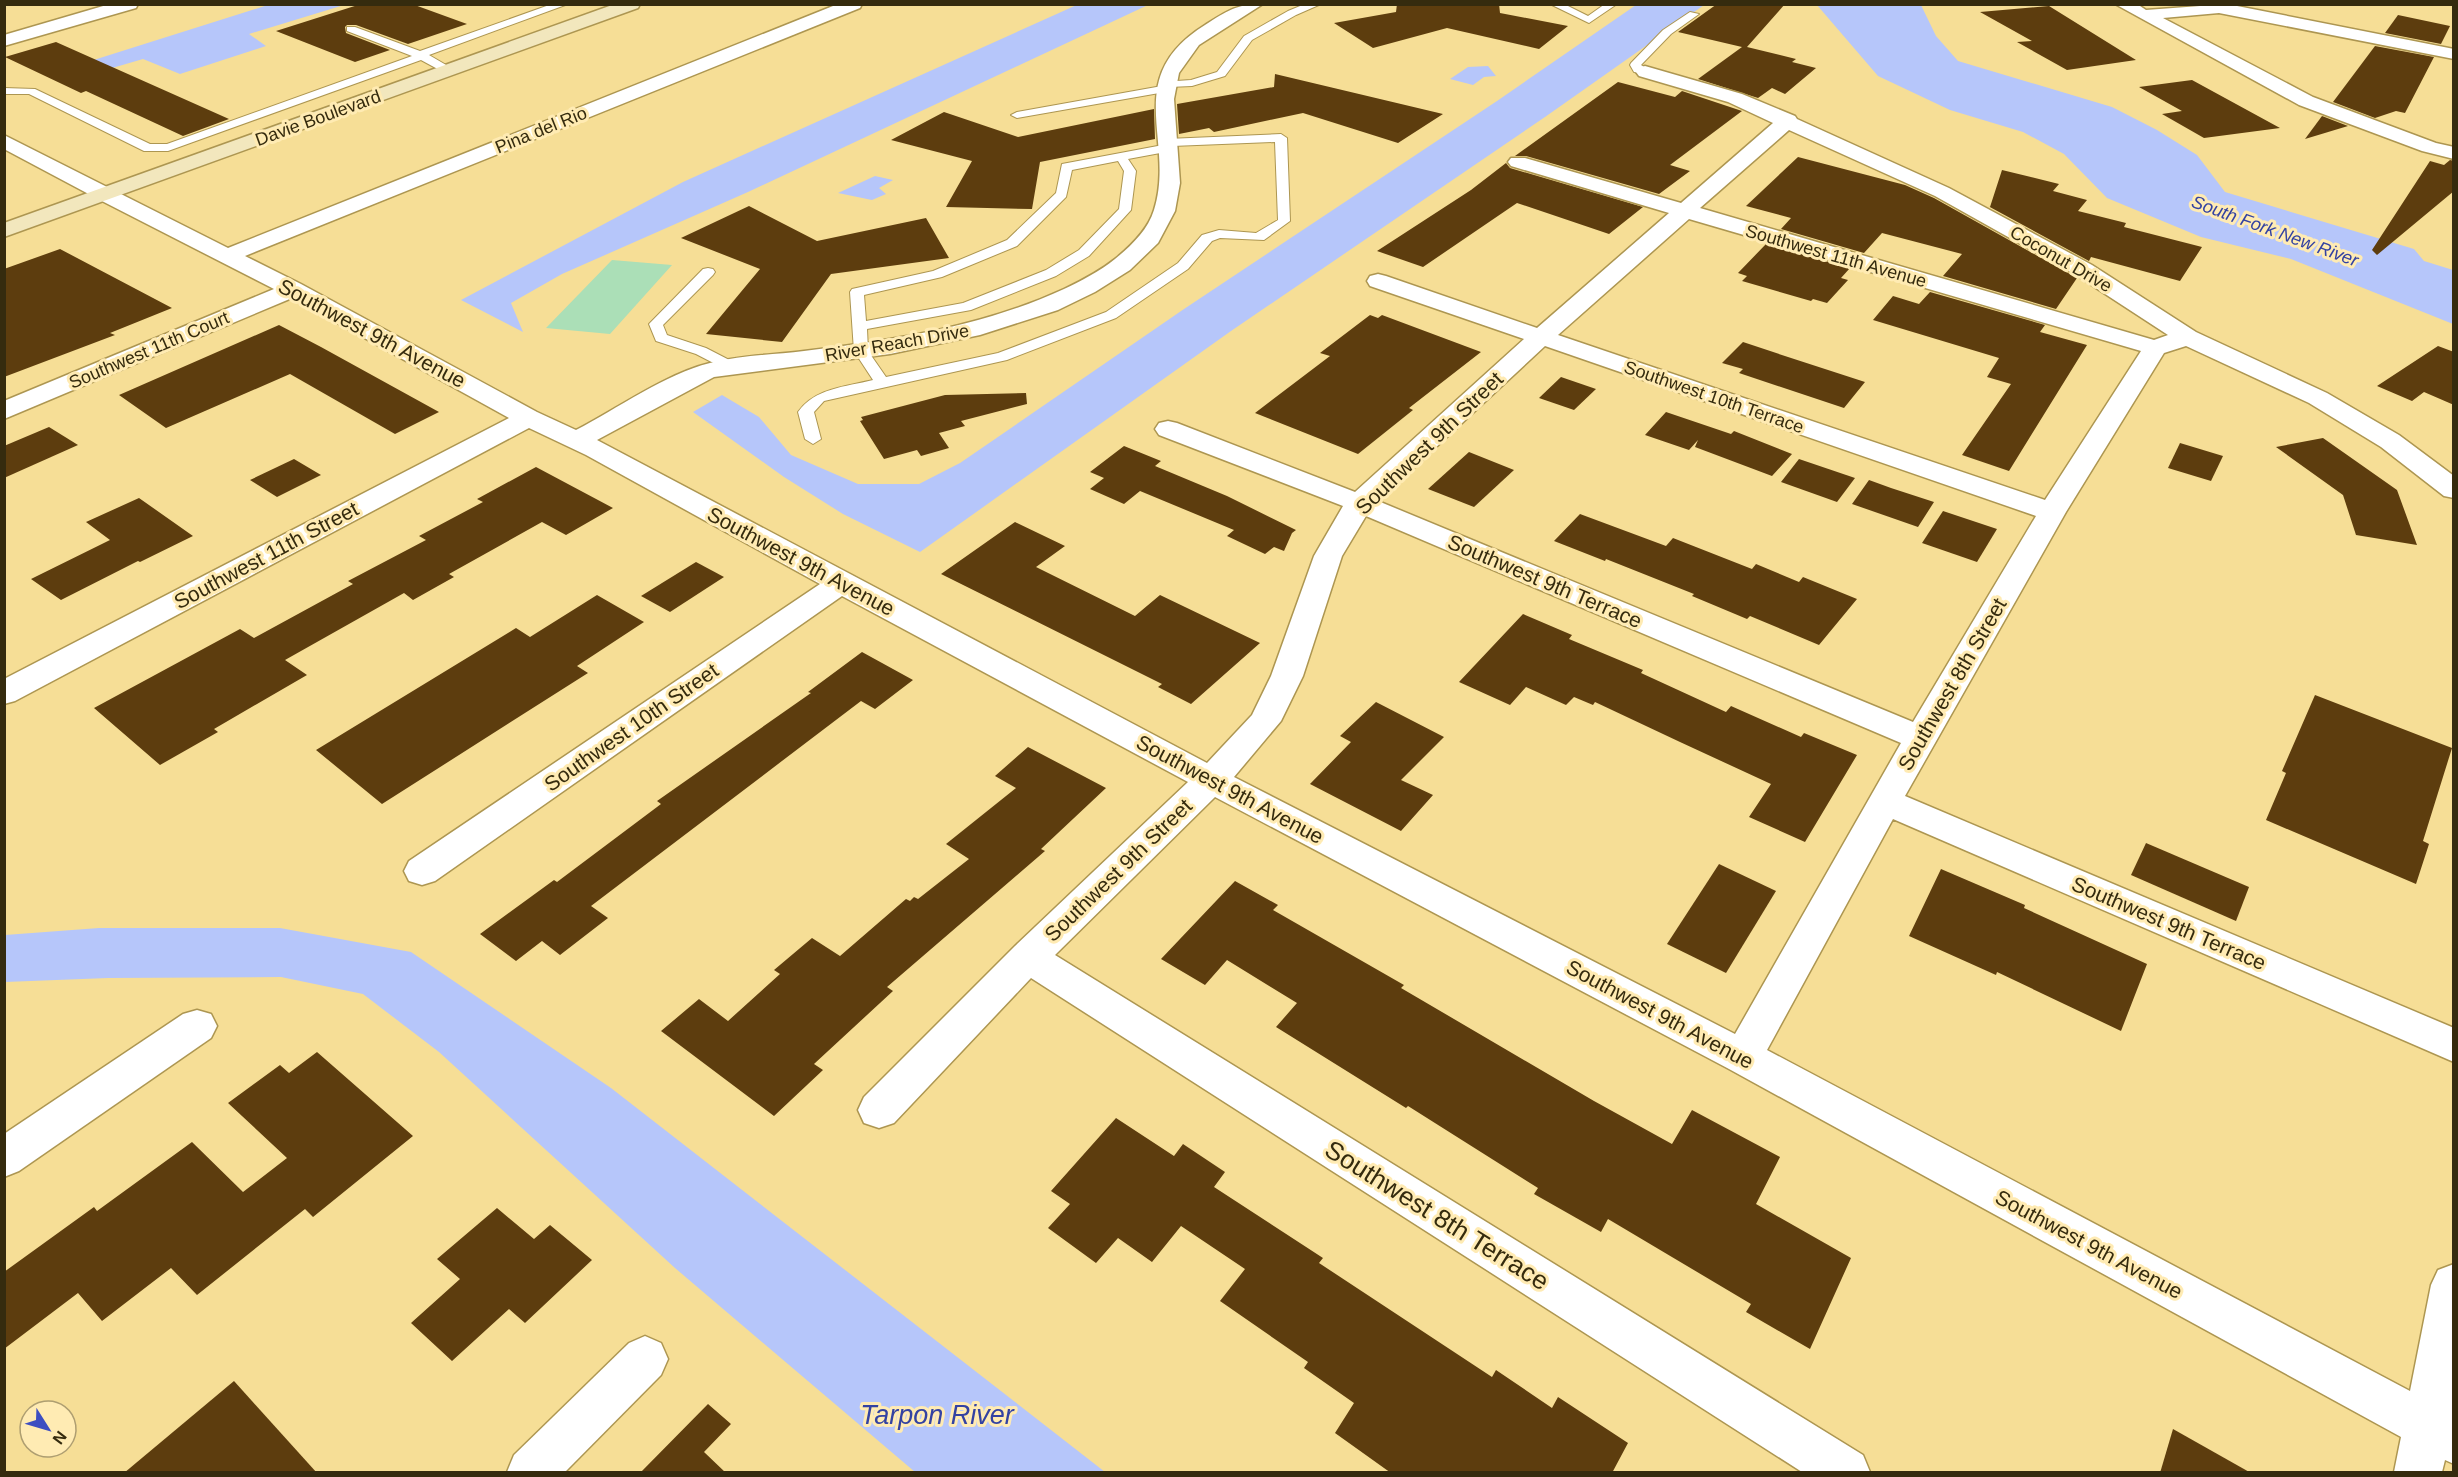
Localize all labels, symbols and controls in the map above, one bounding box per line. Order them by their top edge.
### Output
street label: Davie Boulevard [253,86,383,150]
street label: Pina del Rio [492,103,590,157]
water label: South Fork New River [2189,191,2362,271]
street label: Southwest 11th Avenue [1743,221,1929,291]
street label: Coconut Drive [2007,222,2115,296]
street label: Southwest 9th Avenue [275,274,469,392]
street label: Southwest 11th Court [66,307,232,393]
street label: River Reach Drive [823,320,971,366]
street label: Southwest 10th Terrace [1621,357,1807,437]
street label: Southwest 9th Street [1351,367,1507,519]
street label: Southwest 11th Street [170,497,362,613]
street label: Southwest 9th Avenue [704,502,898,620]
street label: Southwest 9th Terrace [1445,530,1645,632]
street label: Southwest 8th Street [1893,594,2011,774]
street label: Southwest 10th Street [540,658,722,796]
street label: Southwest 9th Avenue [1133,730,1327,848]
street label: Southwest 9th Street [1040,794,1196,946]
street label: Southwest 9th Terrace [2069,872,2269,974]
street label: Southwest 9th Avenue [1563,955,1757,1073]
street label: Southwest 8th Terrace [1320,1134,1554,1296]
street label: Southwest 9th Avenue [1992,1185,2186,1303]
north arrow [18,1399,78,1459]
water label: Tarpon River [860,1400,1015,1430]
text: N [49,1428,70,1447]

